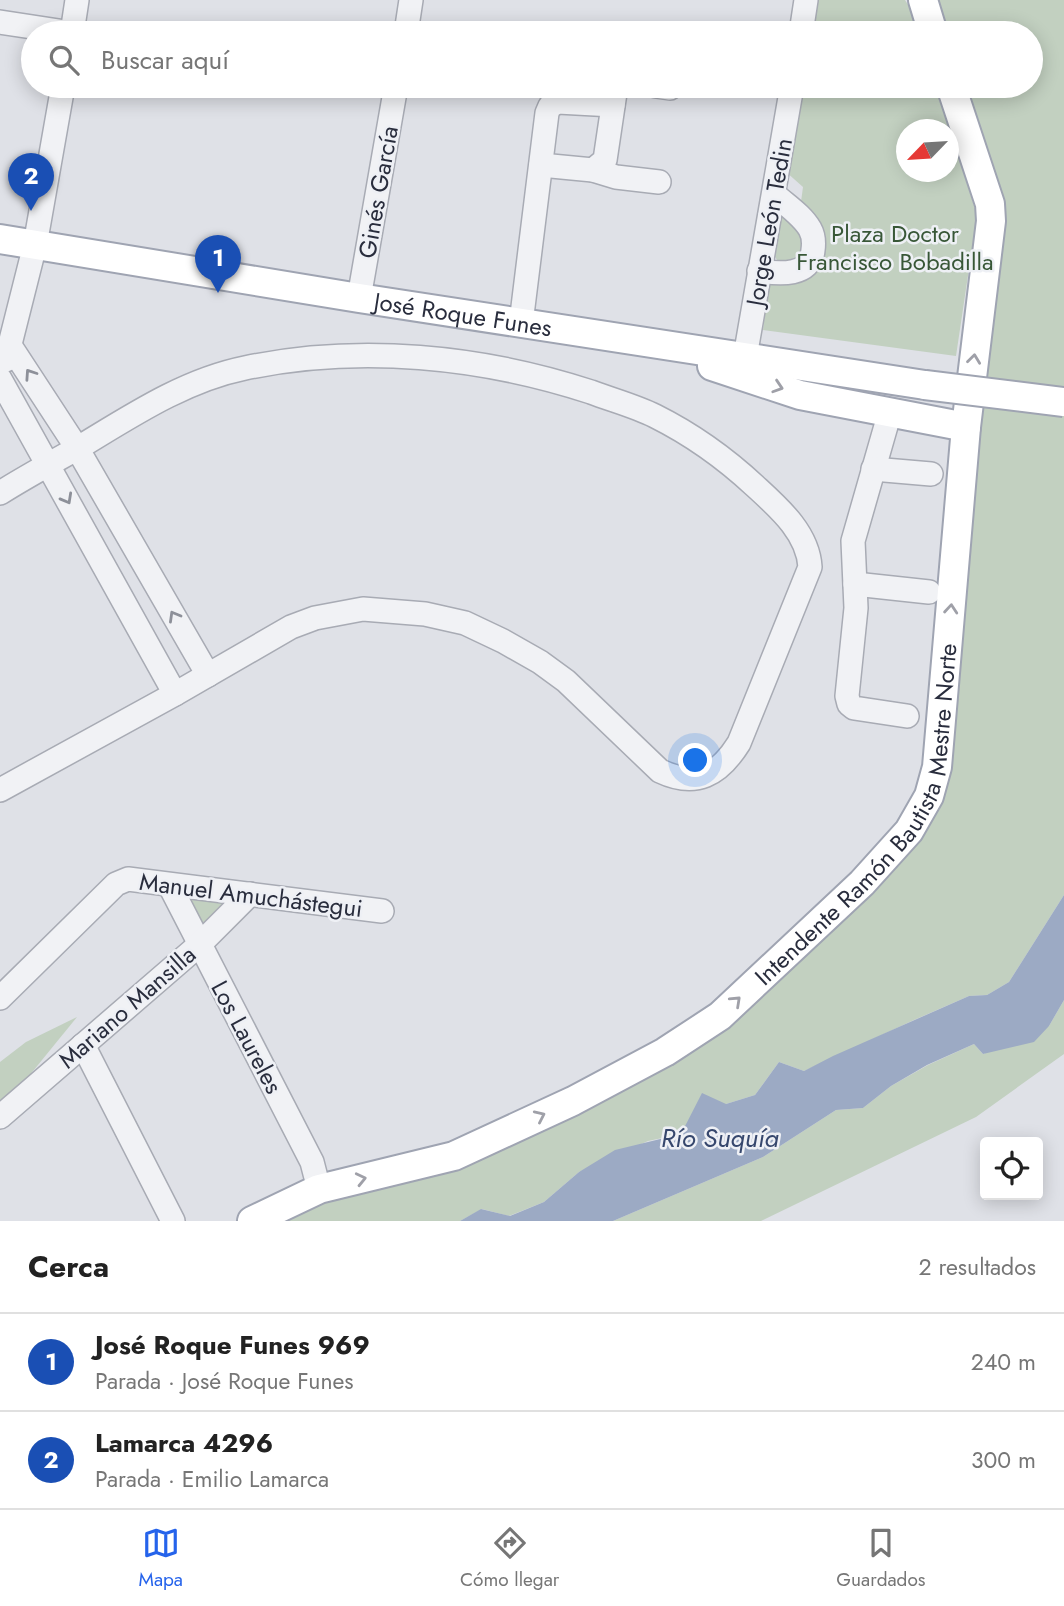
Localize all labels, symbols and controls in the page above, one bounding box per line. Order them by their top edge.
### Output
search box [21,21,1043,98]
icon: search [45,41,83,79]
text: Buscar aquí [101,41,229,79]
north arrow [896,119,959,182]
street label: Ginés García [349,123,407,261]
street label: Jorge León Tedin [737,135,801,312]
pin: 2 [8,153,54,211]
park label: Plaza Doctor Francisco Bobadilla [796,216,994,279]
pin: 1 [195,235,241,293]
street label: José Roque Funes [369,283,554,345]
one-way arrow [966,354,981,365]
one-way arrow [26,369,38,382]
one-way arrow [771,379,783,394]
one-way arrow [59,492,72,504]
one-way arrow [943,603,958,614]
one-way arrow [169,611,182,624]
street label: Intendente Ramón Bautista Mestre Norte [746,642,965,993]
your location [678,743,712,777]
street label: Manuel Amuchástegui [137,864,365,926]
street label: Mariano Mansilla [51,937,203,1077]
street label: Los Laureles [203,974,291,1100]
one-way arrow [728,997,741,1009]
one-way arrow [533,1110,545,1124]
water label: Río Suquía [661,1119,780,1157]
map controls [980,1137,1043,1200]
button: locate [980,1137,1043,1200]
one-way arrow [355,1173,367,1188]
text: Cerca [28,1245,109,1288]
text: 2 resultados [918,1250,1036,1284]
text: José Roque Funes 969 [95,1326,370,1364]
text: 1 [45,1345,57,1379]
text: 240 m [971,1345,1036,1379]
text: Parada · José Roque Funes [95,1364,354,1398]
text: Lamarca 4296 [95,1424,273,1462]
text: 2 [43,1443,59,1477]
text: 300 m [971,1443,1036,1477]
text: Parada · Emilio Lamarca [95,1462,329,1496]
tab: Mapa [139,1524,183,1593]
tab: Cómo llegar [460,1524,559,1593]
tab: Guardados [836,1524,925,1593]

